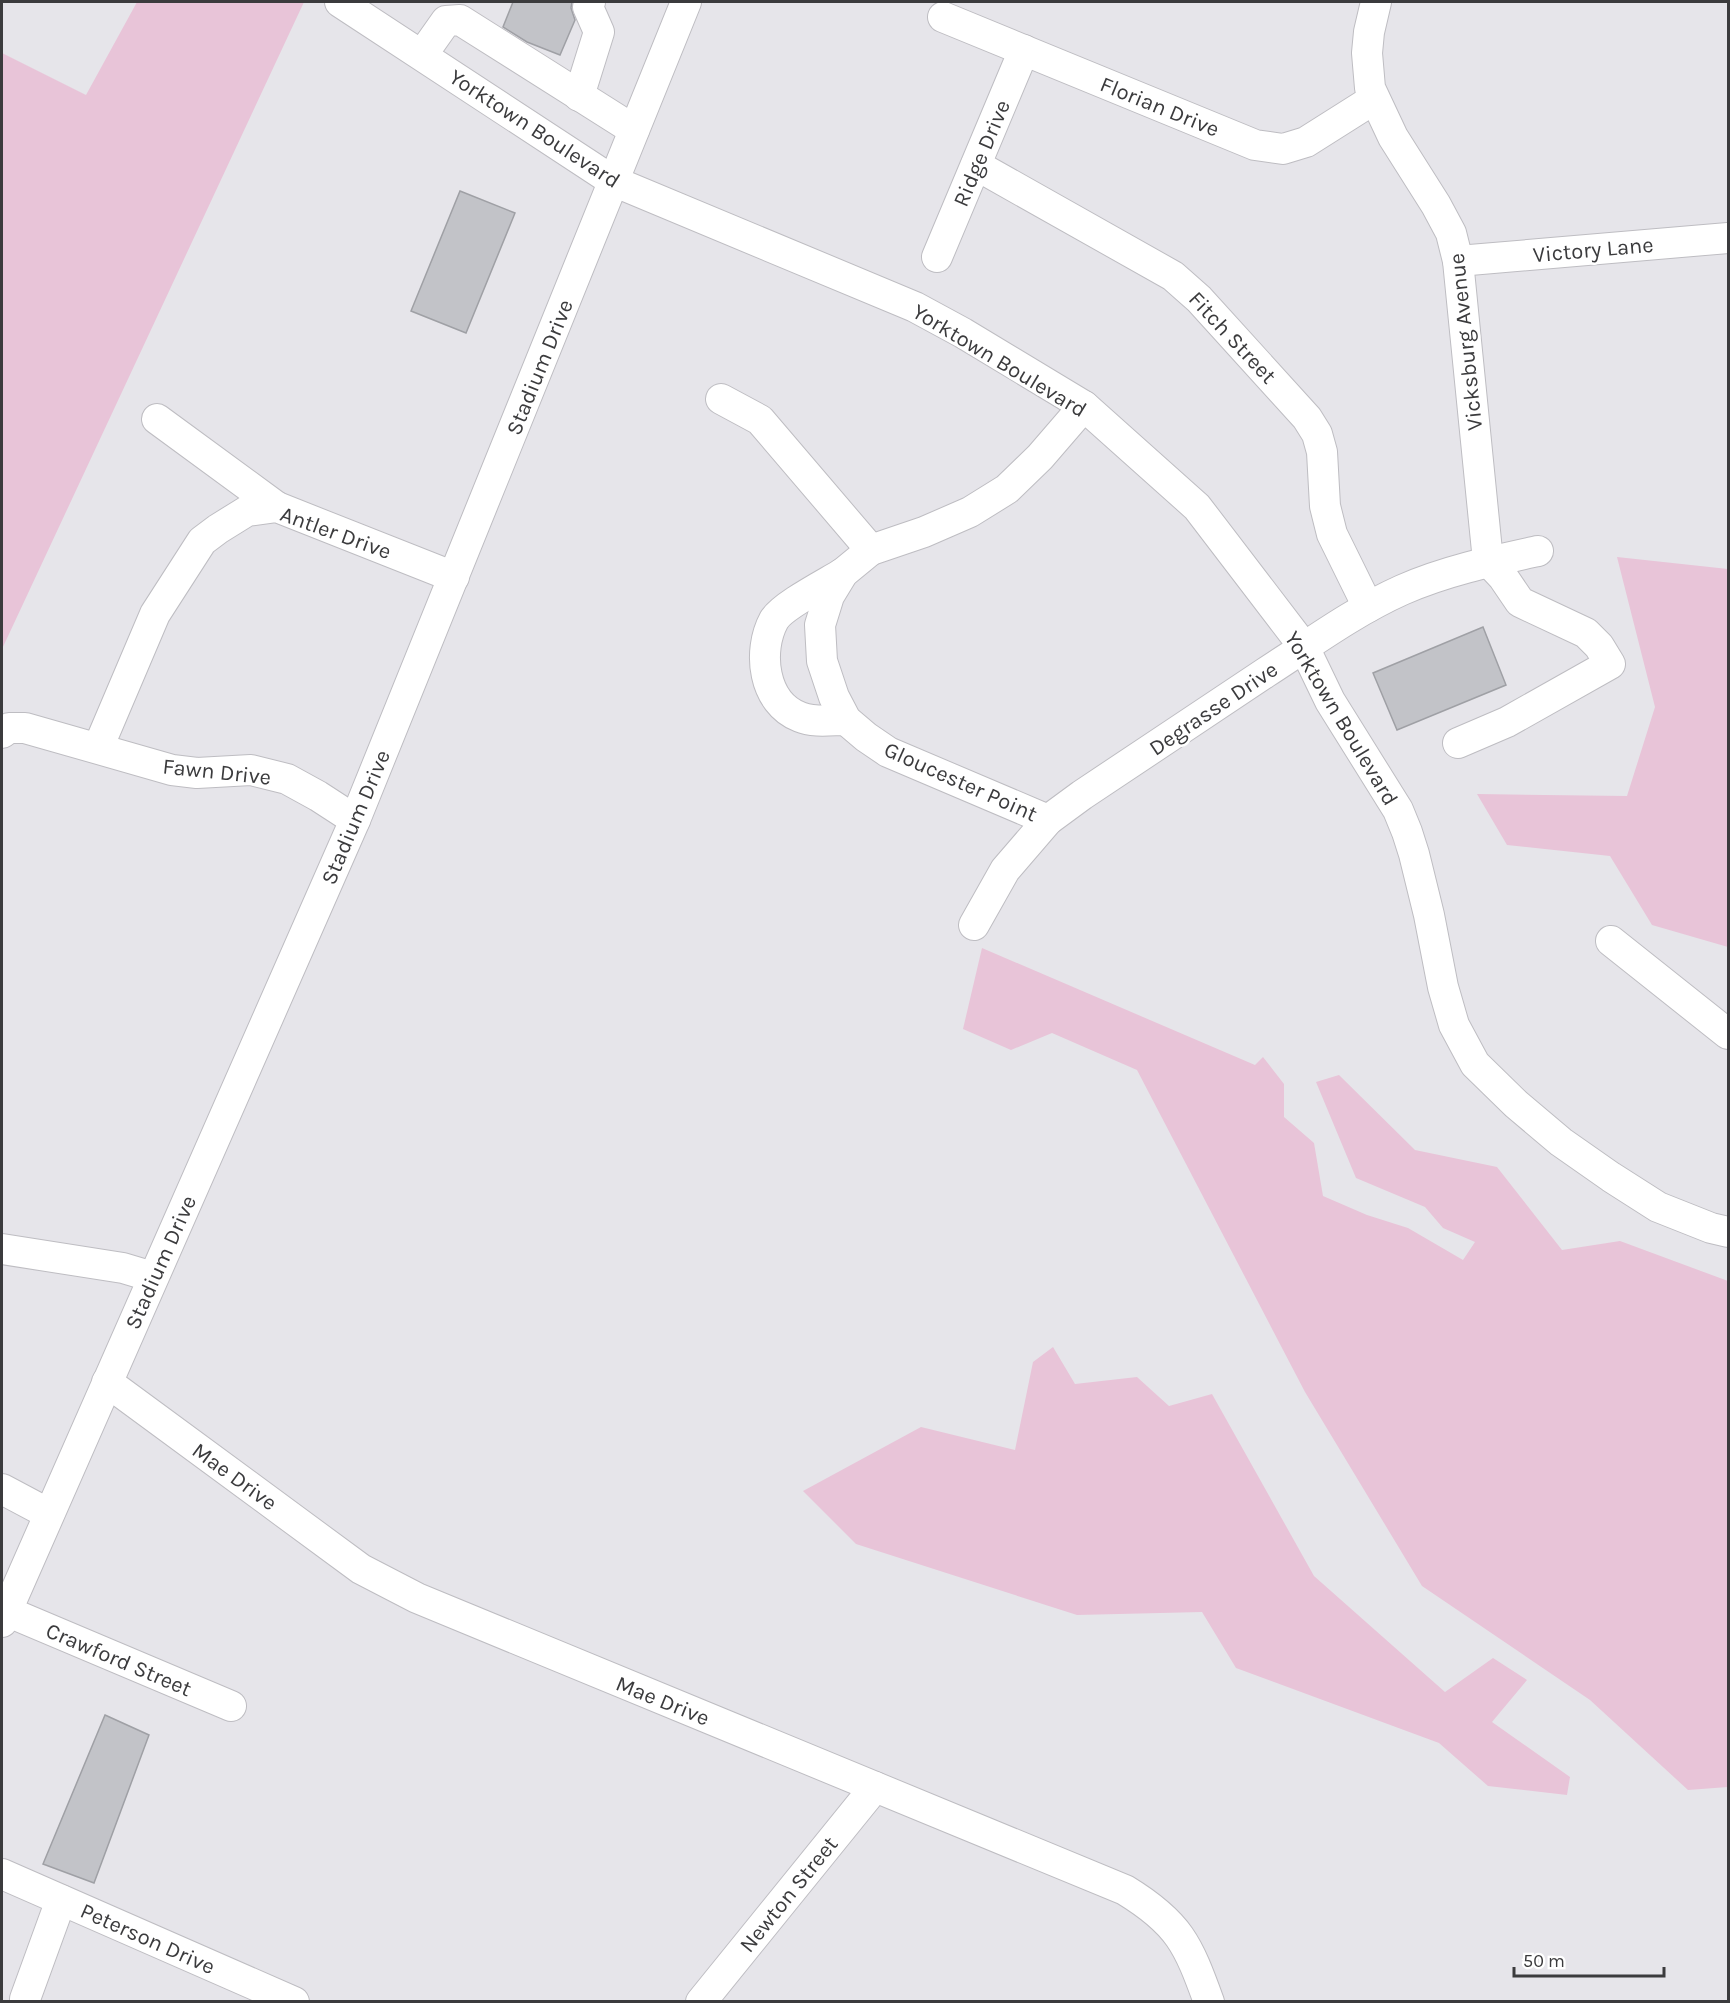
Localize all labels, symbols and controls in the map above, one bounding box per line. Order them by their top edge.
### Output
street label: Yorktown Boulevard [444,64,625,194]
street label: Florian Drive [1096,71,1223,143]
street label: Ridge Drive [948,96,1016,211]
street label: Victory Lane [1532,232,1654,268]
street label: Vicksburg Avenue [1444,252,1488,432]
street label: Fitch Street [1183,286,1282,389]
street label: Stadium Drive [501,296,579,439]
street label: Yorktown Boulevard [908,299,1091,423]
street label: Antler Drive [277,501,395,565]
street label: Yorktown Boulevard [1279,627,1403,810]
street label: Degrasse Drive [1144,656,1283,761]
street label: Gloucester Point [880,736,1041,827]
street label: Stadium Drive [316,746,396,889]
street label: Fawn Drive [161,753,272,791]
street label: Stadium Drive [120,1191,202,1333]
street label: Mae Drive [187,1437,282,1516]
street label: Crawford Street [42,1618,195,1702]
street label: Mae Drive [612,1670,713,1731]
street label: Newton Street [734,1831,843,1958]
street label: Peterson Drive [76,1898,219,1980]
scale bar [1514,1940,1664,1978]
text: 50 m [1523,1950,1565,1972]

